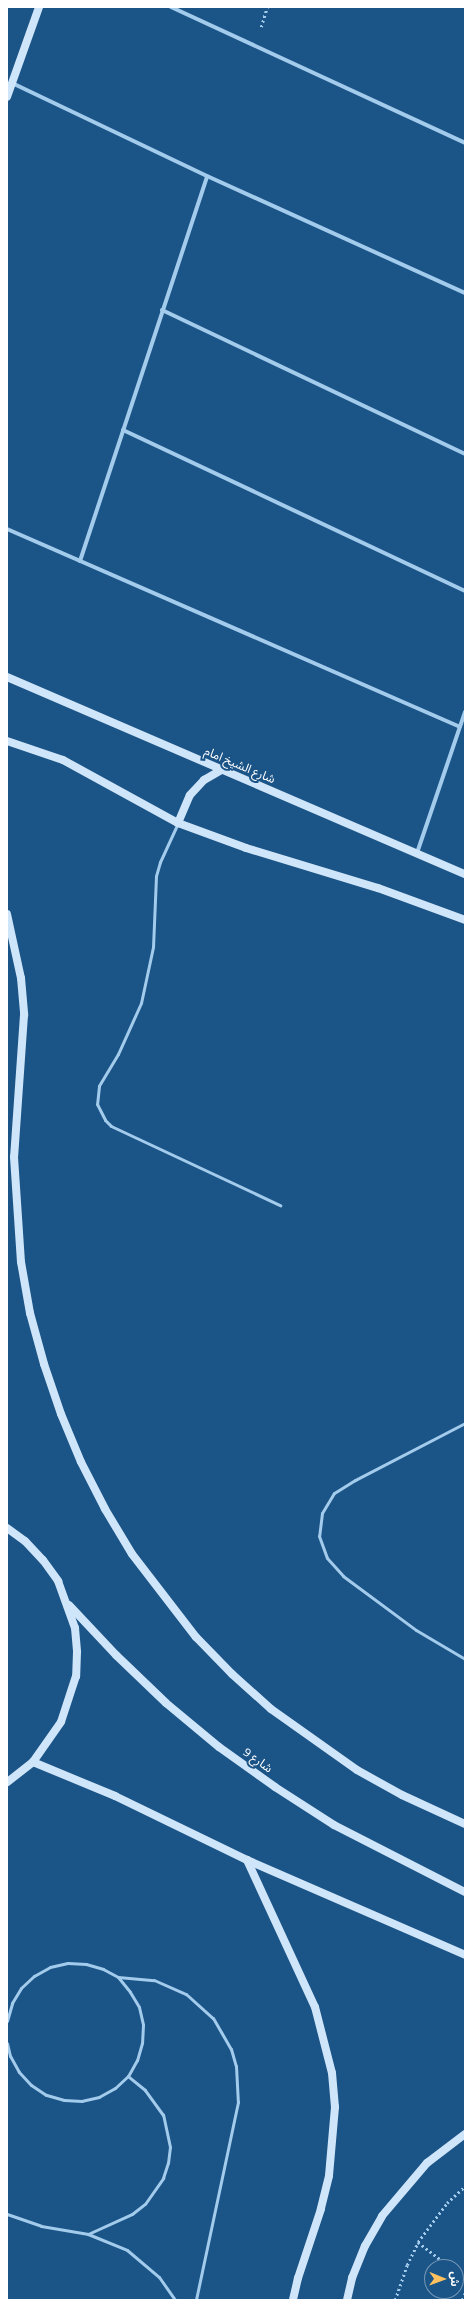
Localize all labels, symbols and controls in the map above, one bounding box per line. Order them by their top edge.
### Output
street label: شارع الشيخ امام [202,744,278,786]
street label: شارع 9 [241,1745,275,1775]
north arrow [424,2259,464,2299]
text: ش [447,2272,463,2287]

